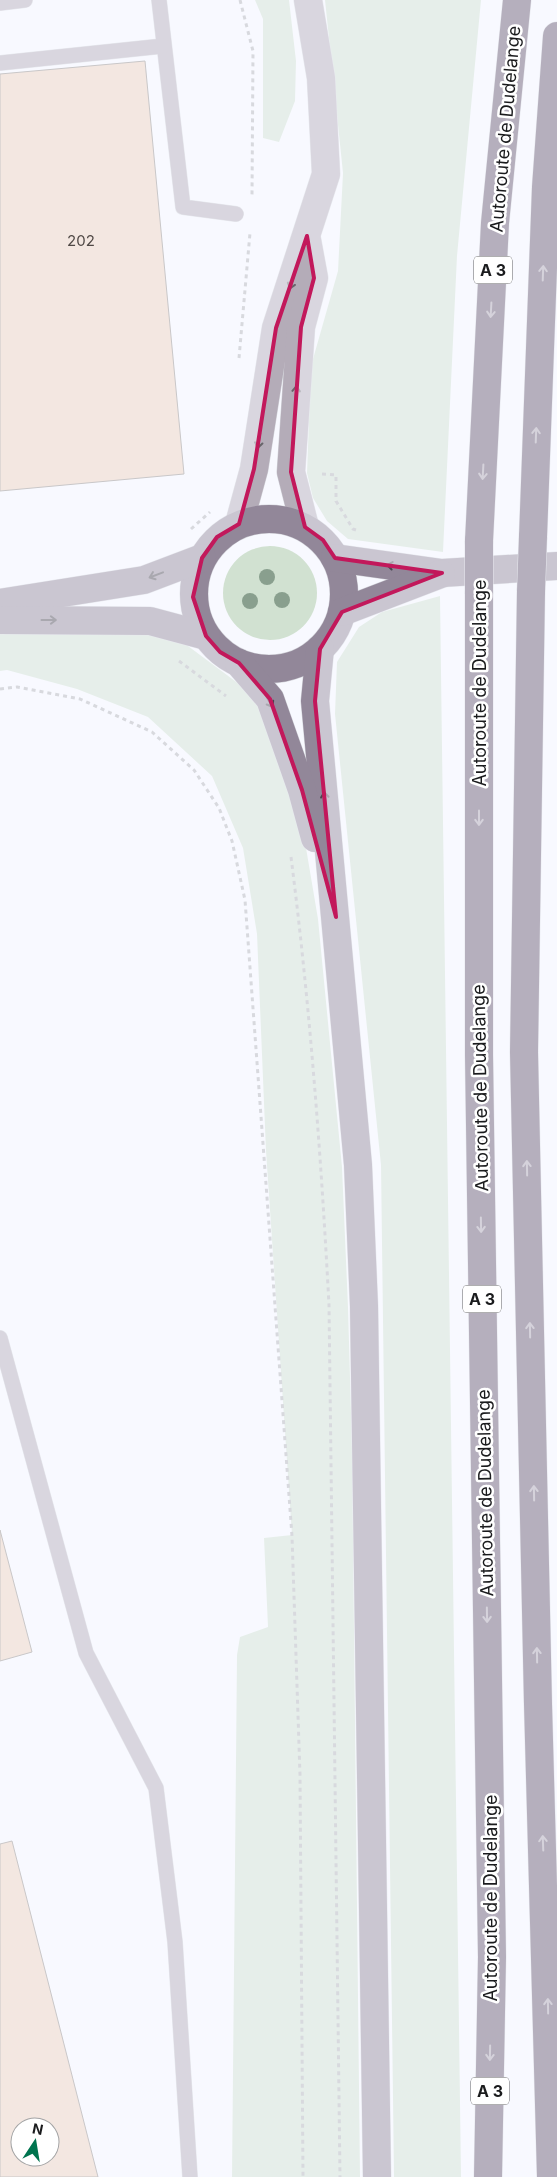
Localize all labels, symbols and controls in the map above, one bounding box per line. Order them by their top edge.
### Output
street label: Autoroute de Dudelange [486,25,524,233]
house number: 202 [67,231,95,250]
road number: A 3 [474,256,512,284]
one-way arrow [538,265,547,281]
one-way arrow [286,274,296,290]
one-way arrow [486,302,496,318]
one-way arrow [292,385,301,401]
one-way arrow [532,428,541,444]
one-way arrow [253,432,263,448]
one-way arrow [478,464,487,480]
one-way arrow [386,561,402,571]
one-way arrow [149,571,164,581]
street label: Autoroute de Dudelange [469,579,490,787]
one-way arrow [40,615,56,625]
one-way arrow [264,693,274,708]
one-way arrow [320,791,330,807]
one-way arrow [474,809,484,825]
street label: Autoroute de Dudelange [468,984,492,1192]
one-way arrow [522,1160,532,1176]
one-way arrow [476,1216,486,1233]
road number: A 3 [463,1286,501,1312]
one-way arrow [525,1322,535,1338]
street label: Autoroute de Dudelange [473,1389,497,1597]
one-way arrow [529,1485,539,1501]
one-way arrow [482,1606,492,1623]
one-way arrow [532,1647,542,1664]
street label: Autoroute de Dudelange [480,1794,501,2002]
one-way arrow [538,1836,547,1852]
one-way arrow [543,1998,552,2014]
one-way arrow [485,2044,495,2061]
road number: A 3 [471,2078,509,2104]
north arrow [10,2117,60,2167]
text: N [31,2119,45,2138]

